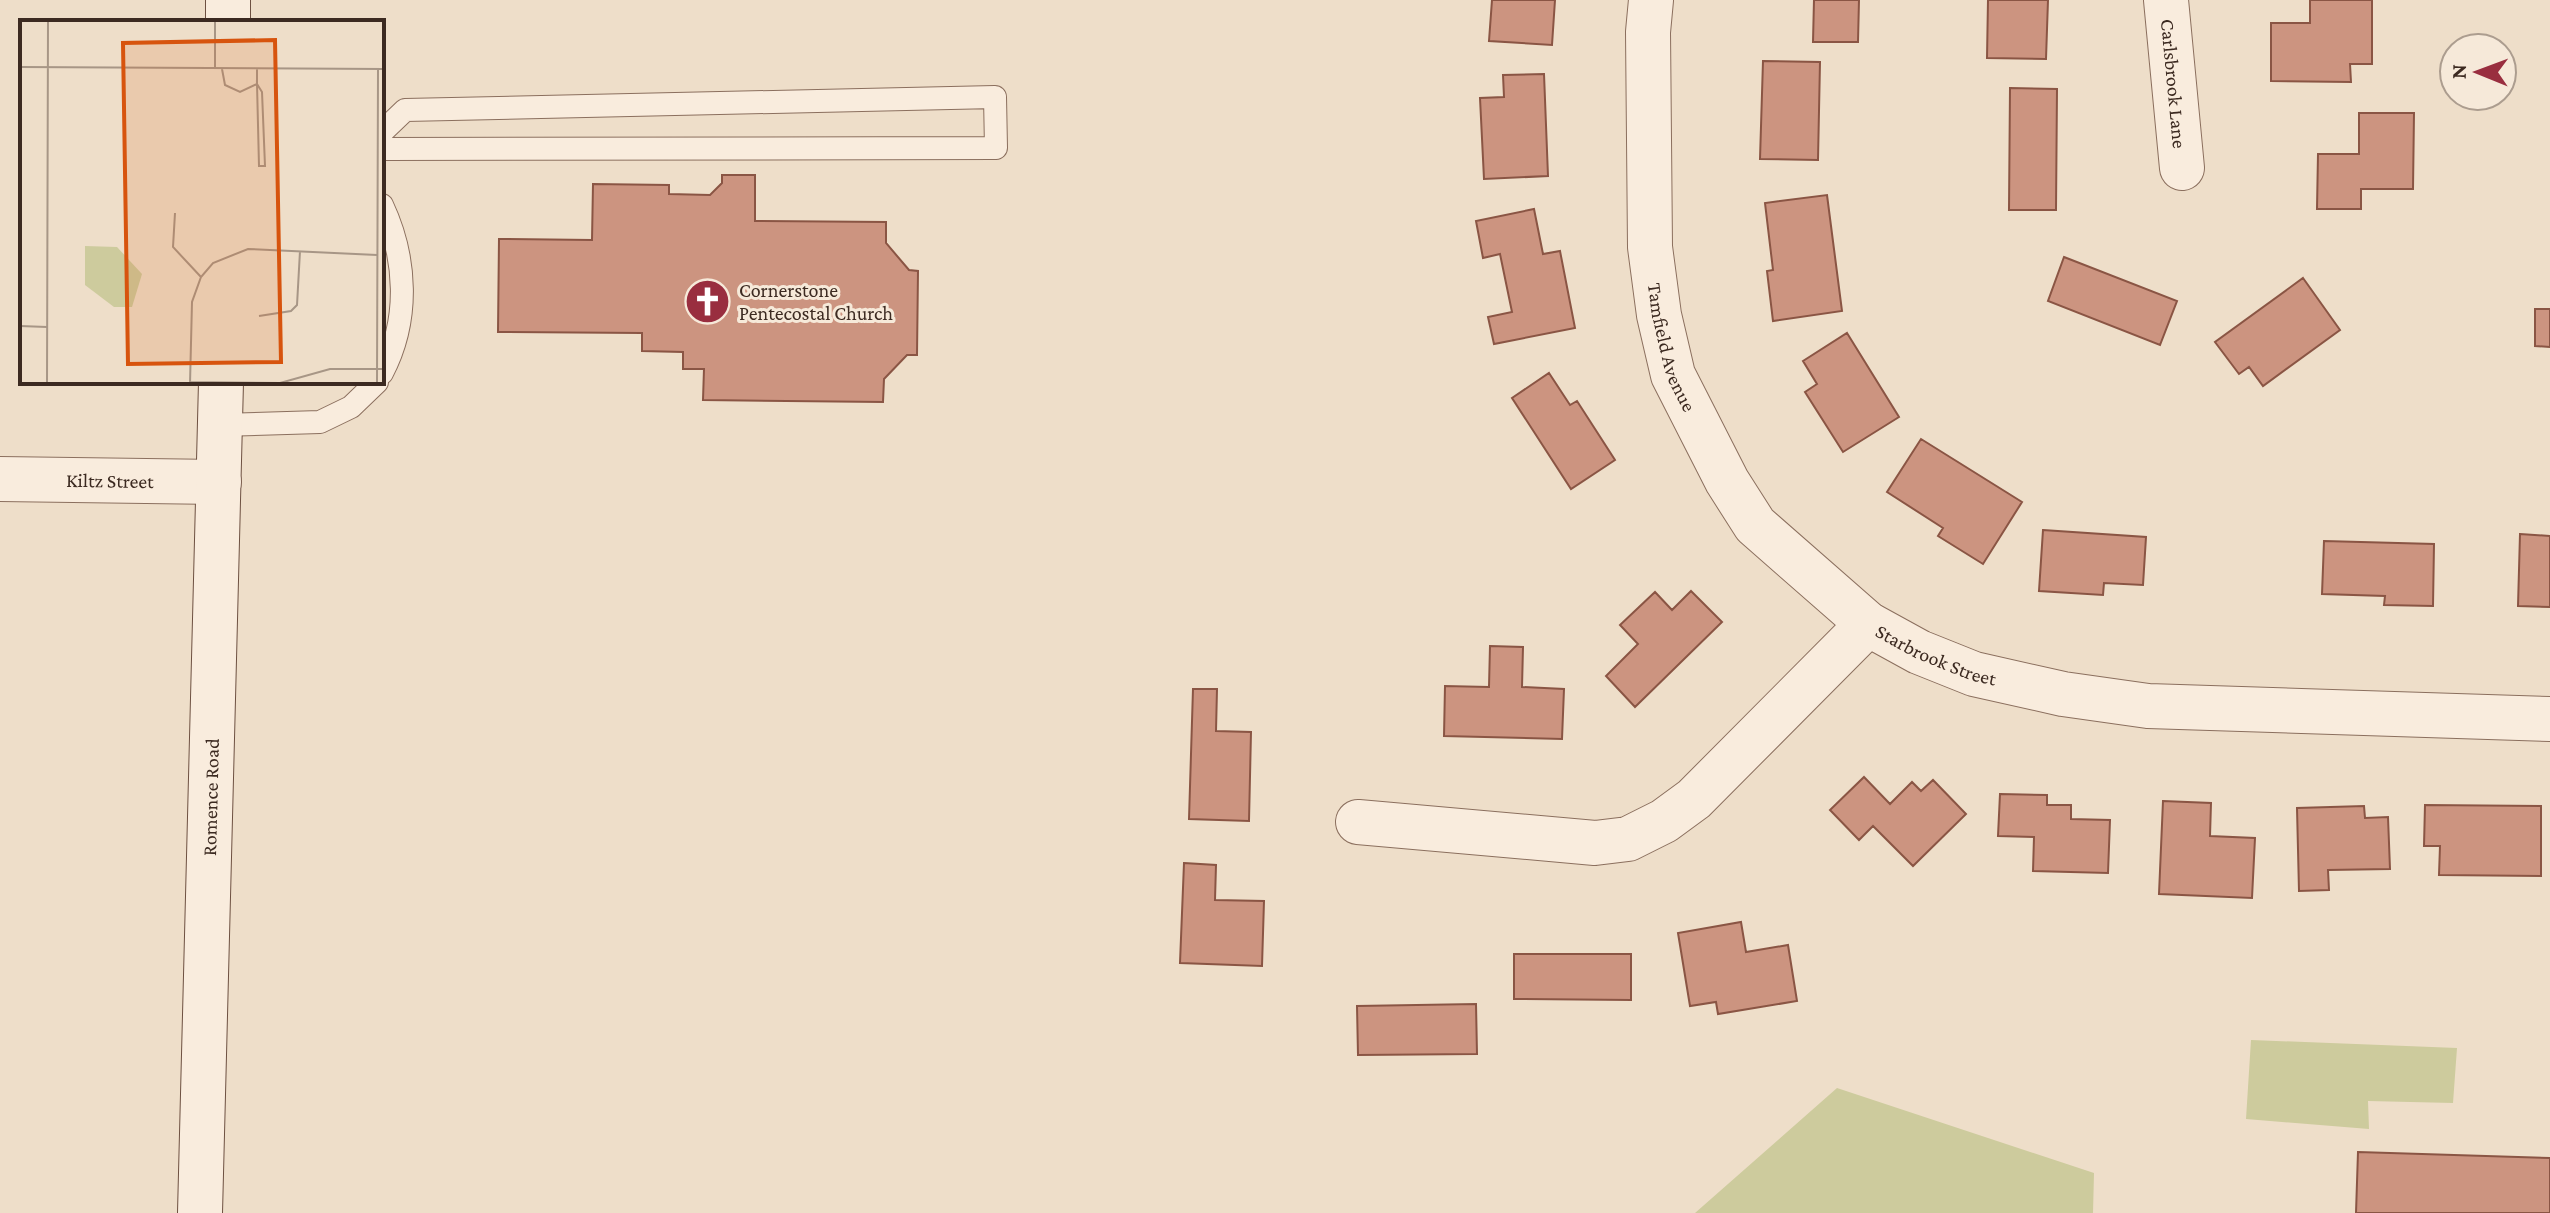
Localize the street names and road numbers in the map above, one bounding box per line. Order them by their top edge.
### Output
street label: Carlsbrook Lane [2157,18,2191,150]
street label: Tamfield Avenue [1644,281,1701,415]
street label: Kiltz Street [66,469,154,492]
street label: Starbrook Street [1872,620,1999,690]
street label: Romence Road [198,738,223,856]

